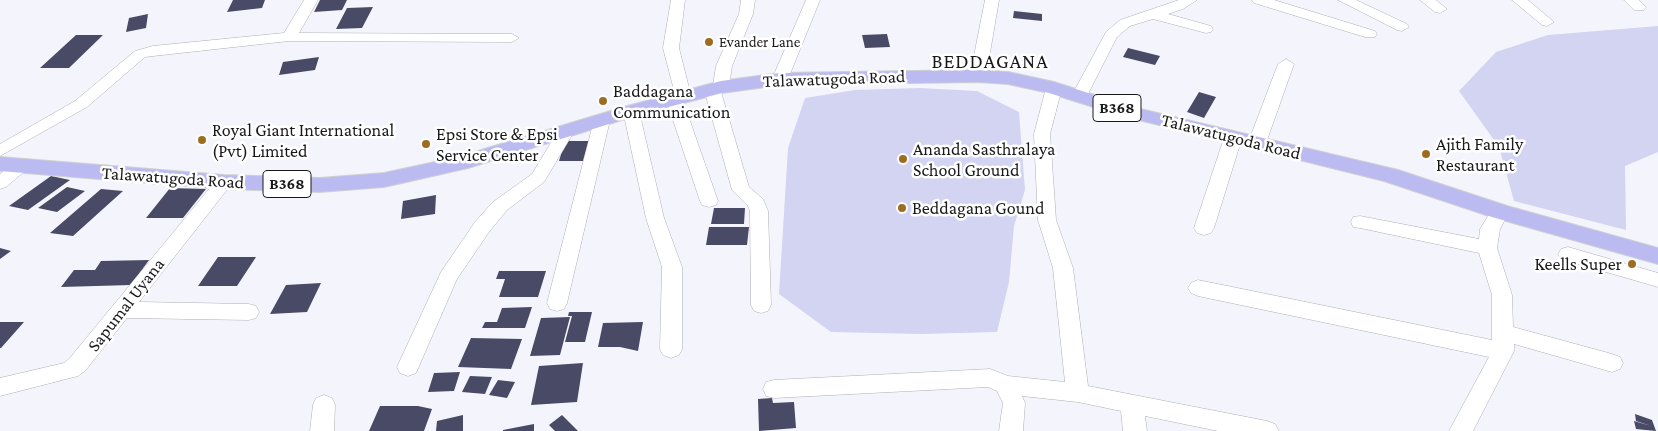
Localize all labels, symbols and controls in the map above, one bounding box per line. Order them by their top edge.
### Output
place label: Evander Lane [719,33,800,51]
marker: Evander Lane [703,36,715,48]
district label: BEDDAGANA [930,50,1050,74]
street label: Talawatugoda Road [762,66,906,92]
place label: Baddagana Communication [613,80,730,122]
marker: Baddagana Communication [597,95,609,107]
road number: B368 [1093,95,1141,122]
street label: Talawatugoda Road [1159,109,1303,165]
place label: Royal Giant International (Pvt) Limited [212,119,394,162]
place label: Epsi Store & Epsi Service Center [436,123,558,166]
place label: Ajith Family Restaurant [1436,133,1523,176]
marker: Royal Giant International (Pvt) Limited [196,134,208,146]
marker: Epsi Store & Epsi Service Center [420,138,432,150]
place label: Ananda Sasthralaya School Ground [913,138,1055,180]
marker: Ajith Family Restaurant [1420,148,1432,160]
marker: Ananda Sasthralaya School Ground [897,153,909,165]
street label: Talawatugoda Road [101,162,245,194]
road number: B368 [263,170,311,198]
place label: Beddagana Gound [912,197,1044,219]
marker: Beddagana Gound [896,202,908,214]
place label: Keells Super [1534,253,1622,275]
street label: Sapumal Uyana [83,254,169,356]
marker: Keells Super [1626,258,1638,270]

